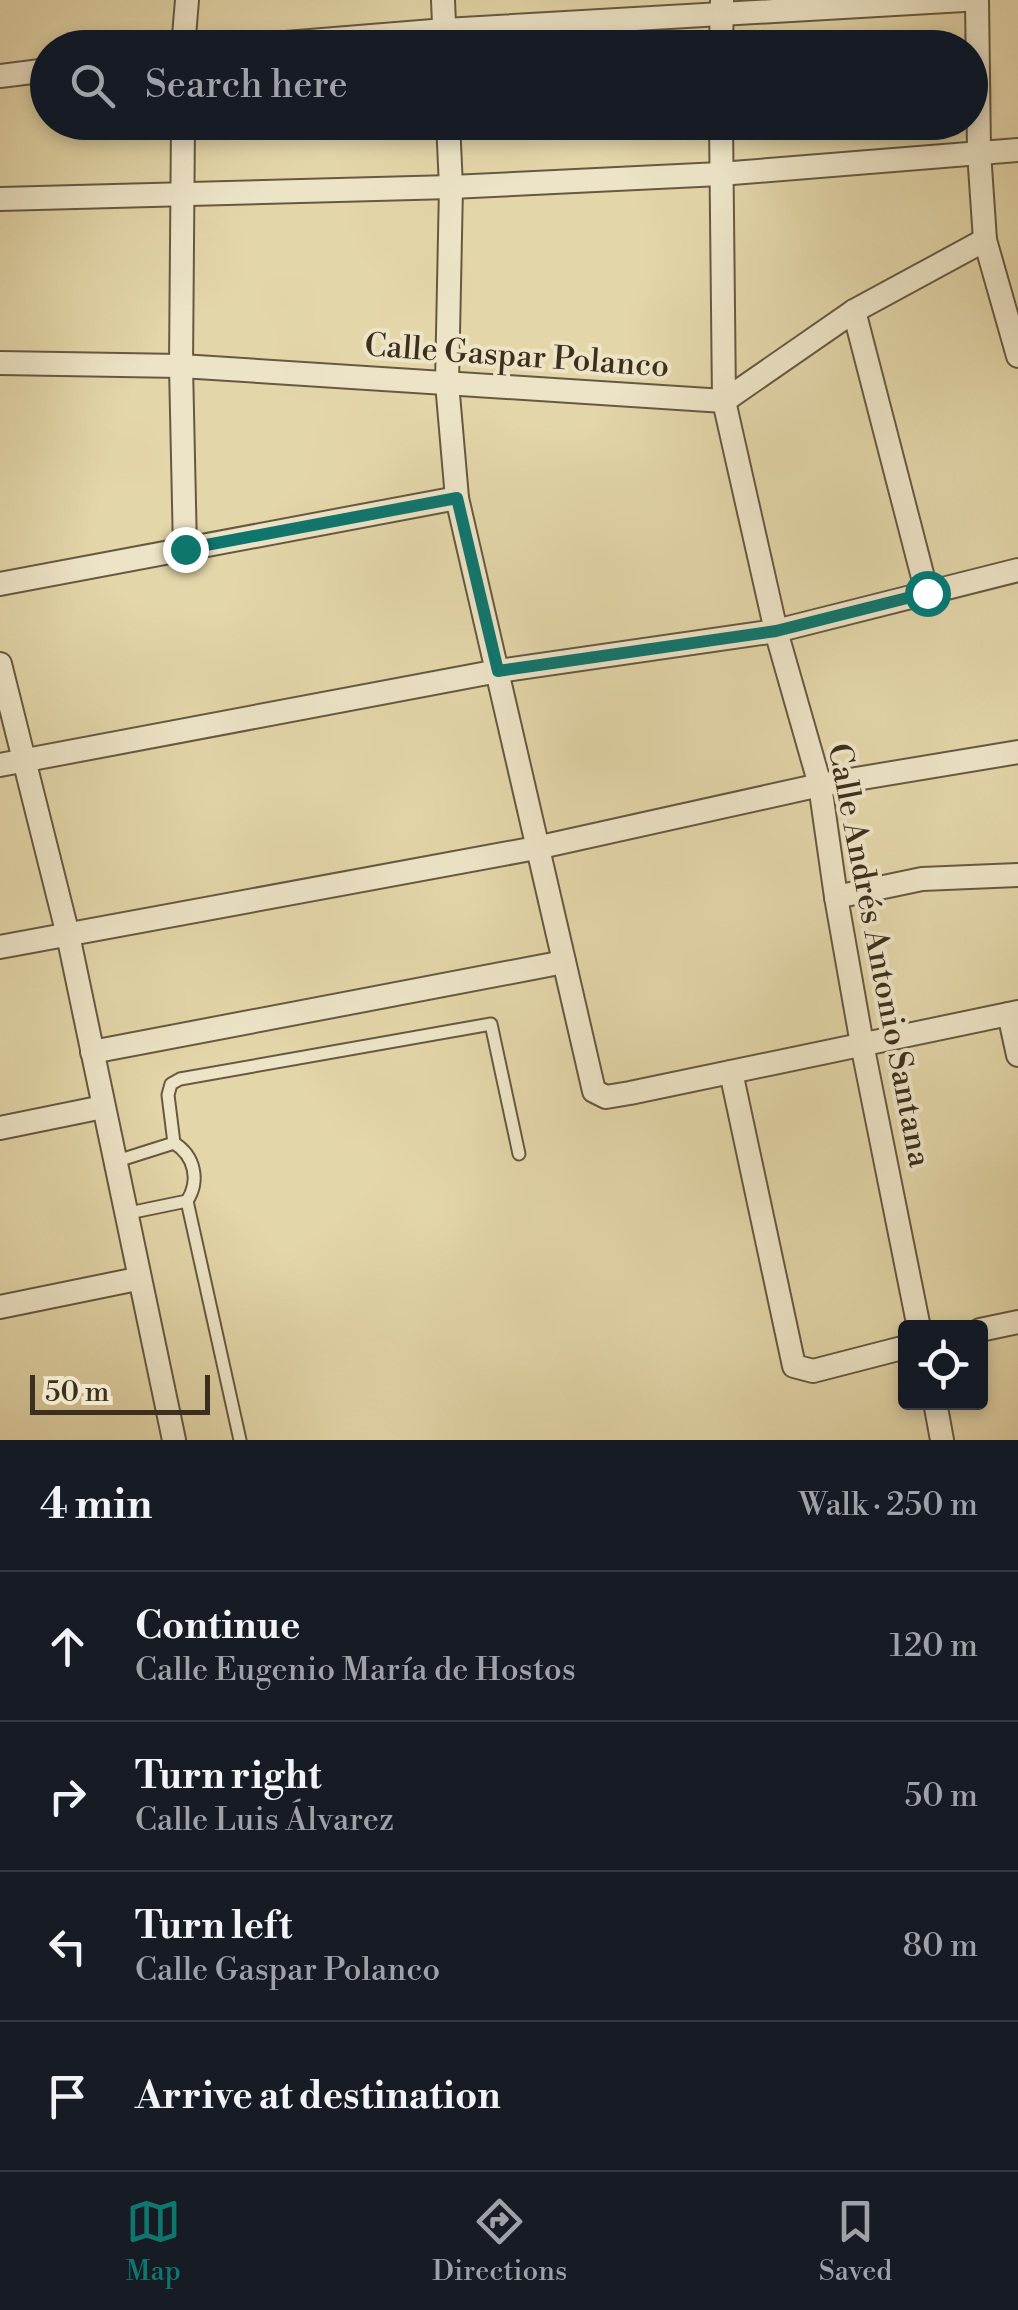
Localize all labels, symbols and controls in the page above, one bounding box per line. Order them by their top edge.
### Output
search box [30,30,988,140]
icon: search [65,58,120,113]
text: Search here [145,62,348,109]
street label: Calle Gaspar Polanco [363,325,671,387]
route end [163,527,209,573]
route start [905,571,951,617]
street label: Calle Andrés Antonio Santana [818,740,940,1171]
map controls [898,1320,988,1410]
button: locate [898,1320,988,1410]
scale bar [30,1370,210,1414]
text: 50 m [45,1375,109,1410]
text: 4 min [40,1479,152,1532]
text: Walk · 250 m [798,1485,978,1525]
text: Continue [135,1603,300,1650]
icon: ahead [40,1619,95,1674]
text: 120 m [889,1626,978,1666]
text: Calle Eugenio María de Hostos [135,1650,576,1690]
text: Turn right [135,1753,321,1800]
icon: right [40,1769,95,1824]
text: 50 m [905,1776,978,1816]
text: Calle Luis Álvarez [135,1800,394,1840]
text: Turn left [135,1903,292,1950]
icon: left [40,1919,95,1974]
text: 80 m [903,1926,978,1966]
text: Calle Gaspar Polanco [135,1950,440,1990]
icon: arrive [40,2069,95,2124]
text: Arrive at destination [135,2073,501,2120]
tab: Map [126,2194,181,2289]
tab: Directions [432,2194,567,2289]
tab: Saved [819,2194,892,2289]

